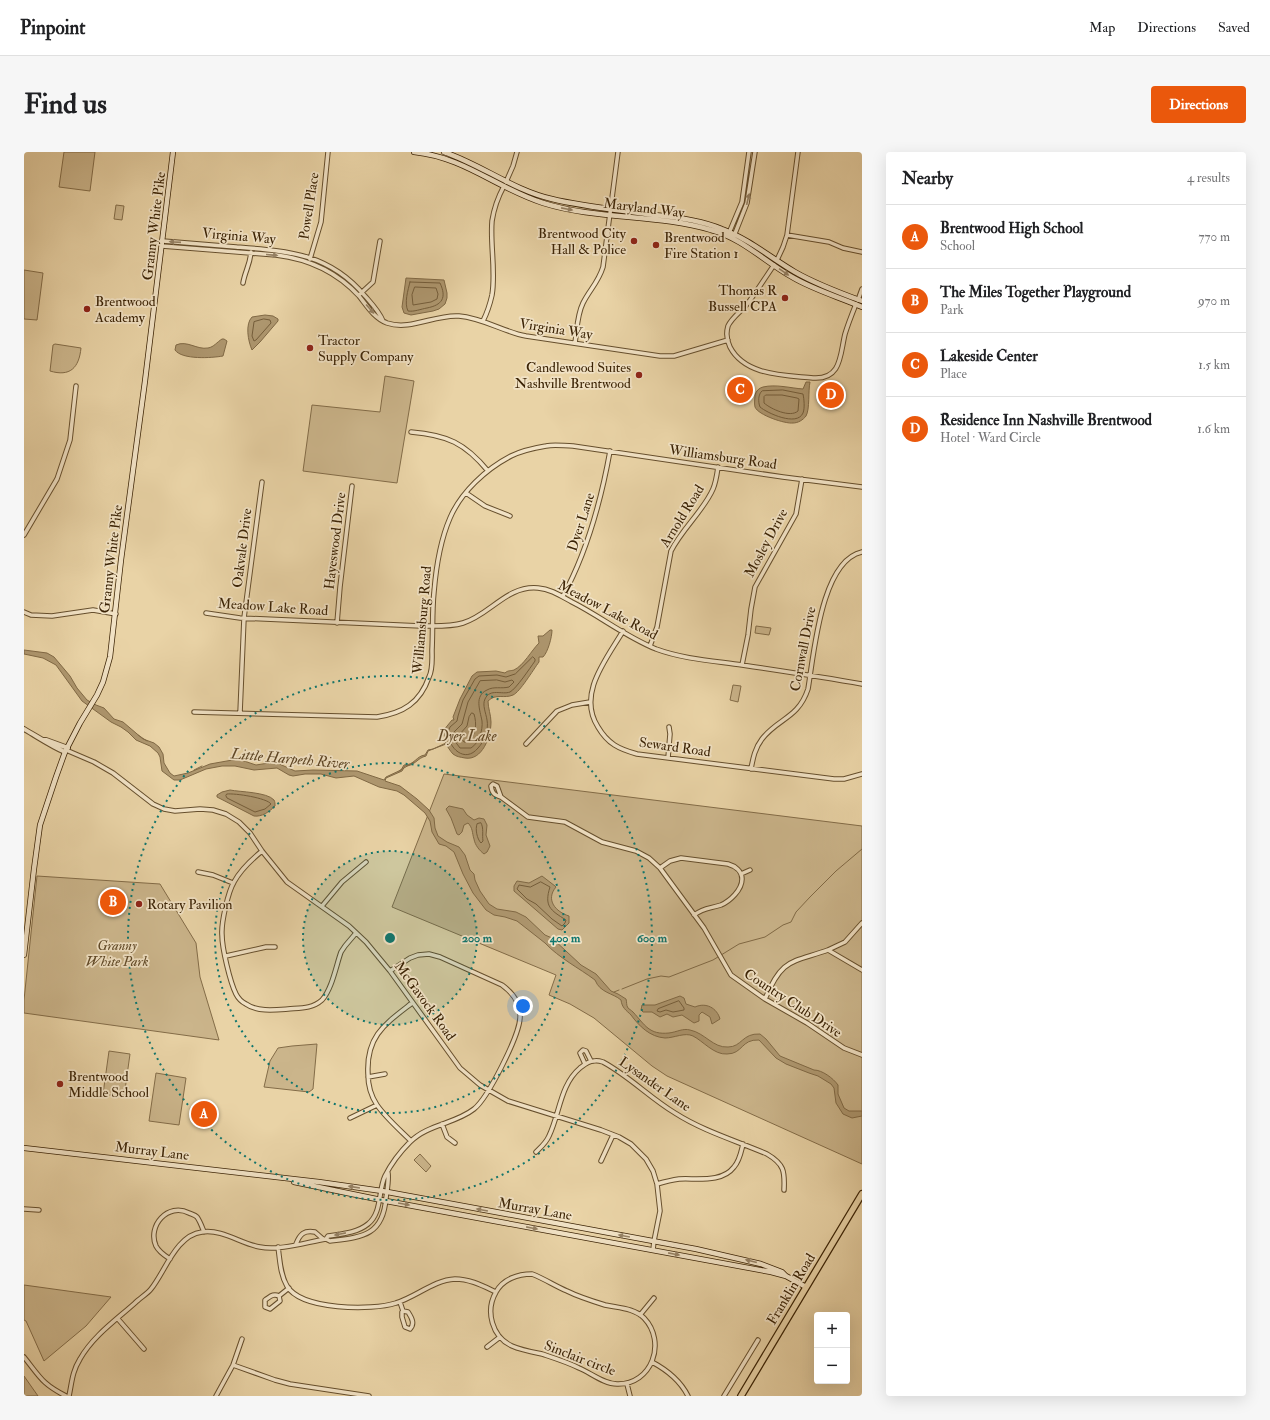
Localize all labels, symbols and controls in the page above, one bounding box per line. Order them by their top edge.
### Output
text: Pinpoint [20,16,85,40]
text: Map [1089,19,1115,36]
text: Directions [1137,19,1196,36]
text: Saved [1218,19,1250,36]
button: Directions [1151,86,1246,123]
text: Find us [24,87,107,122]
text: Nearby [902,168,953,189]
text: 4 results [1187,170,1230,186]
street label: Granny White Pike [139,171,170,281]
street label: Powell Place [295,171,323,241]
one-way arrow [745,193,751,205]
street label: Maryland Way [602,195,686,223]
one-way arrow [561,206,573,212]
text: Brentwood High School [940,219,1083,238]
street label: Virginia Way [201,224,277,249]
place label: Brentwood City Hall & Police [538,225,627,258]
place label: Brentwood Fire Station 1 [664,229,739,262]
text: A [911,229,919,245]
text: 770 m [1199,229,1230,245]
marker: Brentwood City Hall & Police [629,236,639,246]
one-way arrow [169,238,181,245]
text: School [940,238,975,254]
marker: Brentwood Fire Station 1 [651,240,661,250]
one-way arrow [266,251,278,258]
one-way arrow [779,268,789,276]
place label: Thomas R Bussell CPA [708,282,778,315]
text: The Miles Together Playground [940,283,1131,302]
place label: Brentwood Academy [94,293,156,327]
marker: Thomas R Bussell CPA [780,293,790,303]
text: B [911,293,919,309]
text: 970 m [1198,293,1230,309]
text: Park [940,302,964,318]
marker: Brentwood Academy [82,304,92,314]
one-way arrow [365,304,374,314]
street label: Virginia Way [518,315,595,344]
place label: Tractor Supply Company [318,332,414,366]
marker: Tractor Supply Company [305,343,315,353]
text: Lakeside Center [940,347,1038,366]
text: C [910,357,920,373]
text: 1.5 km [1198,357,1230,373]
place label: Candlewood Suites Nashville Brentwood [515,359,631,392]
text: Place [940,366,967,382]
marker: Candlewood Suites Nashville Brentwood [634,370,644,380]
pin: C [727,375,753,405]
pin: D [818,380,844,410]
text: Residence Inn Nashville Brentwood [940,411,1152,430]
text: D [910,421,920,437]
text: 1.6 km [1197,421,1230,437]
text: Hotel · Ward Circle [940,430,1041,446]
street label: Williamsburg Road [667,441,778,473]
street label: Arnold Road [656,481,708,551]
street label: Dyer Lane [564,490,599,554]
street label: Hayeswood Drive [321,491,350,591]
street label: Granny White Pike [96,504,127,614]
street label: Mosley Drive [741,506,792,581]
street label: Oakvale Drive [229,507,255,589]
street label: Williamsburg Road [409,565,435,676]
street label: Meadow Lake Road [555,577,661,643]
street label: Meadow Lake Road [217,595,329,619]
street label: Cornwall Drive [786,605,820,693]
water label: Dyer Lake [437,727,498,746]
street label: Seward Road [638,734,712,760]
water label: Little Harpeth River [229,744,351,774]
pin: B [100,887,126,917]
place label: Rotary Pavilion [147,896,233,914]
marker: Rotary Pavilion [134,899,144,909]
centre of rings [383,931,397,945]
text: 200 m [462,931,493,946]
text: 400 m [549,931,581,946]
text: 600 m [637,931,668,946]
park label: Granny White Park [85,937,149,970]
street label: McGavock Road [391,958,459,1044]
street label: Country Club Drive [740,965,845,1042]
your location [513,996,533,1016]
street label: Lysander Lane [615,1053,694,1116]
place label: Brentwood Middle School [68,1068,149,1101]
marker: Brentwood Middle School [55,1079,65,1089]
pin: A [191,1099,217,1129]
street label: Murray Lane [114,1138,190,1165]
one-way arrow [348,1184,360,1190]
street label: Murray Lane [497,1194,573,1225]
one-way arrow [398,1201,411,1207]
one-way arrow [476,1207,488,1213]
one-way arrow [526,1225,538,1231]
one-way arrow [334,1231,346,1237]
one-way arrow [618,1233,630,1239]
street label: Franklin Road [763,1250,819,1328]
one-way arrow [668,1251,680,1257]
one-way arrow [745,1258,757,1264]
map controls [814,1312,850,1384]
button: + [814,1312,850,1348]
street label: Sinclair circle [542,1337,618,1379]
button: − [814,1348,850,1384]

